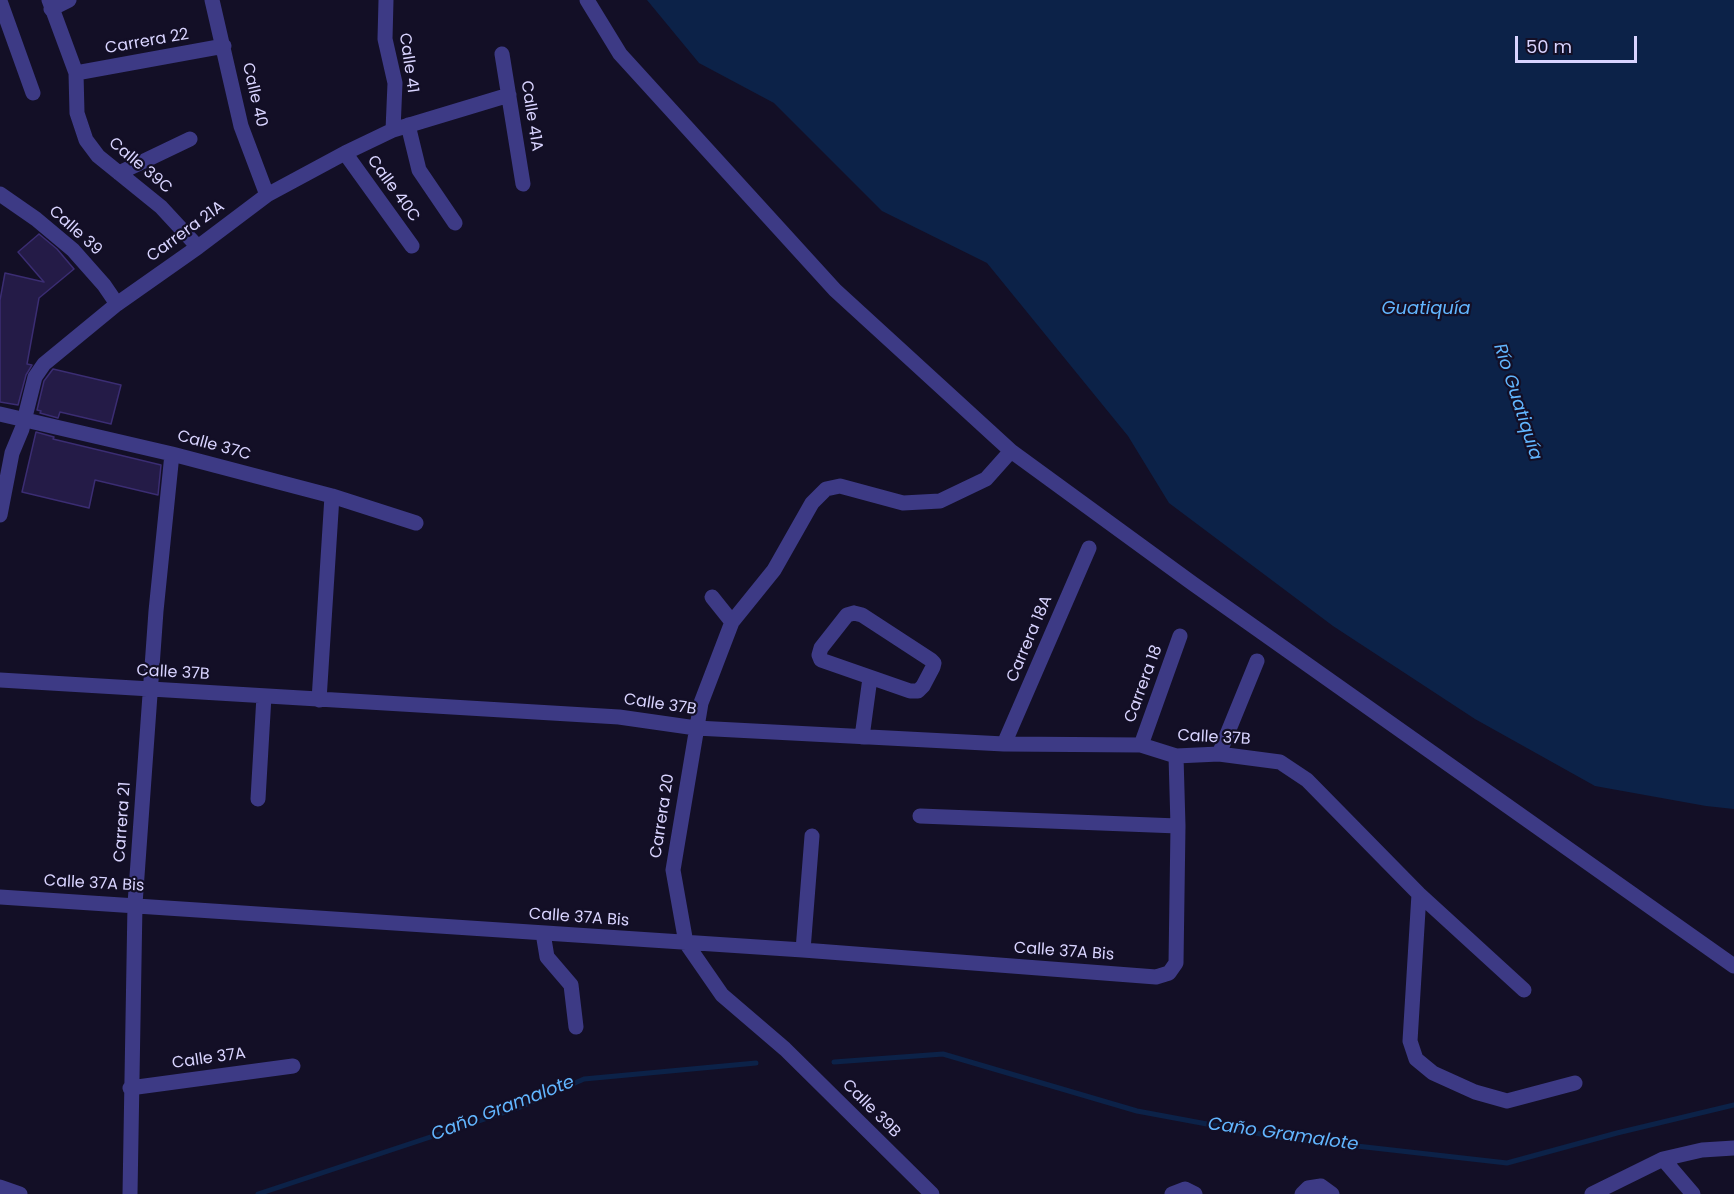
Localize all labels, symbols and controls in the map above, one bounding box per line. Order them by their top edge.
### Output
scale bar [1518,24,1640,62]
street label: Carrera 22 [104,25,190,59]
street label: Calle 41 [394,32,422,94]
text: 50 m [1526,34,1572,59]
street label: Calle 40 [237,61,271,129]
street label: Calle 41A [516,79,546,153]
street label: Calle 39C [104,134,176,198]
street label: Calle 40C [362,152,424,226]
street label: Carrera 21A [143,197,229,267]
street label: Calle 39 [45,202,105,260]
water label: Guatiquía [1382,298,1470,320]
water label: Río Guatiquía [1488,341,1546,463]
street label: Calle 37C [175,427,253,465]
street label: Carrera 18A [1003,593,1057,685]
street label: Carrera 18 [1121,643,1167,725]
street label: Calle 37B [136,661,210,685]
street label: Calle 37B [622,690,698,720]
street label: Calle 37B [1177,726,1251,750]
street label: Carrera 20 [647,772,679,860]
street label: Carrera 21 [111,781,135,863]
street label: Calle 37A Bis [43,872,145,896]
street label: Calle 37A Bis [528,905,630,931]
street label: Calle 37A Bis [1013,939,1115,965]
street label: Calle 37A [171,1044,247,1074]
water label: Caño Gramalote [428,1072,578,1146]
street label: Calle 39B [838,1076,904,1142]
water label: Caño Gramalote [1206,1114,1360,1156]

